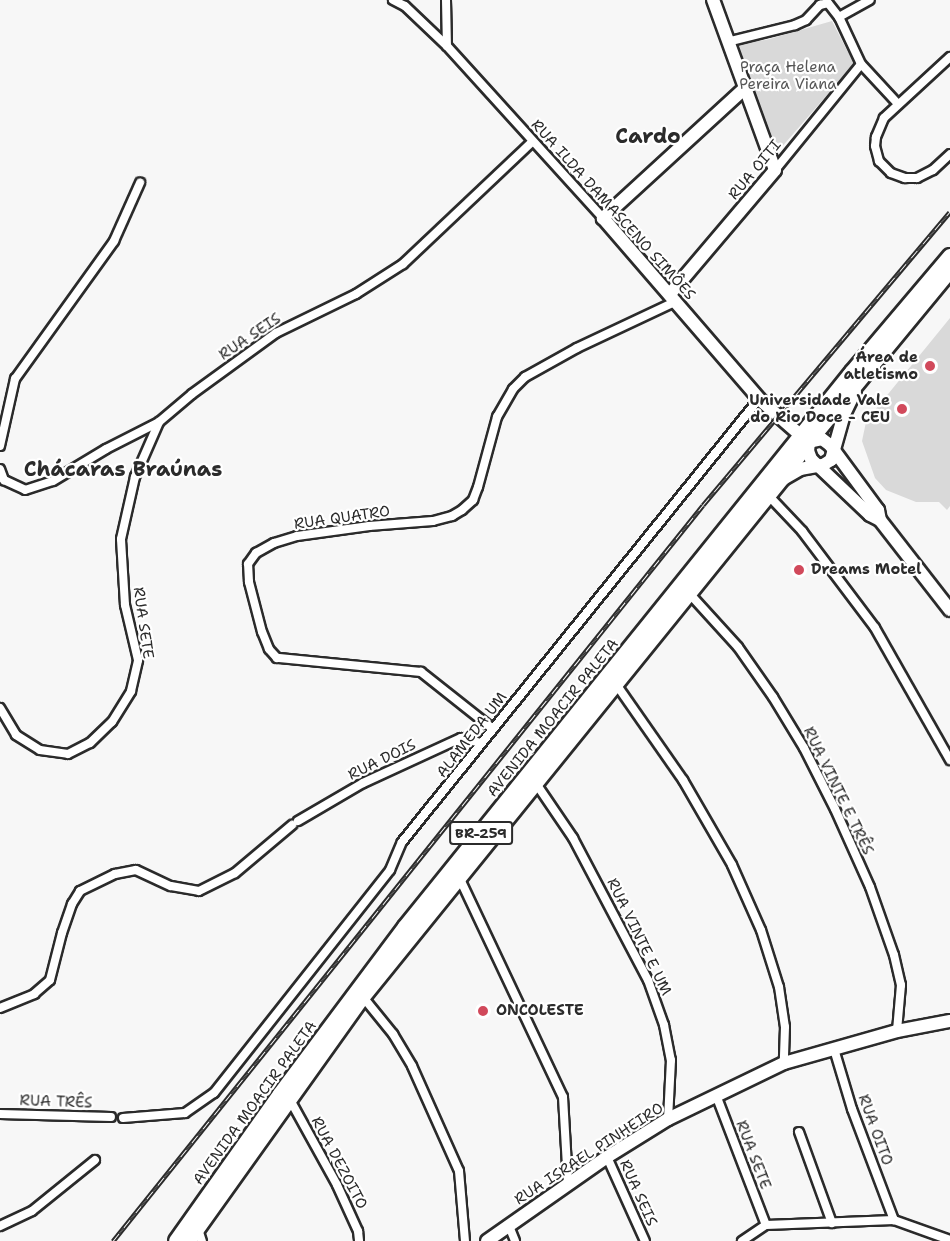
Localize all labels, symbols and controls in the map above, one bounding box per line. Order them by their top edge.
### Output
park label: Praça Helena Pereira Viana [739,58,837,93]
street label: RUA ILDA DAMASCENO SIMÔES [527,116,699,304]
district label: Cardo [615,123,681,149]
street label: RUA OITI [725,136,785,204]
street label: RUA SEIS [216,310,284,364]
place label: Área de atletismo [844,348,918,383]
marker: Área de atletismo [923,359,937,373]
place label: Universidade Vale do Rio Doce - CEU [749,391,890,426]
marker: Universidade Vale do Rio Doce - CEU [895,402,909,416]
district label: Chácaras Braúnas [24,456,222,482]
street label: RUA QUATRO [293,502,391,534]
place label: Dreams Motel [811,561,921,579]
marker: Dreams Motel [792,563,806,577]
street label: RUA SETE [129,586,157,660]
street label: AVENIDA MOACIR PALETA [484,635,622,801]
street label: ALAMEDA UM [433,689,511,781]
street label: RUA VINTE E TRÊS [799,724,877,858]
street label: RUA DOIS [345,736,419,784]
road number: BR-259 [448,822,514,844]
street label: RUA VINTE E UM [603,875,675,999]
marker: ONCOLESTE [474,1002,492,1020]
place label: ONCOLESTE [496,1002,584,1020]
street label: AVENIDA MOACIR PALETA [189,1017,321,1189]
street label: RUA TRÊS [19,1092,93,1112]
street label: RUA OITO [854,1092,896,1168]
street label: RUA ISRAEL PINHEIRO [511,1099,667,1209]
street label: RUA DEZOITO [307,1114,371,1212]
street label: RUA SETE [732,1118,774,1192]
street label: RUA SEIS [615,1157,661,1229]

